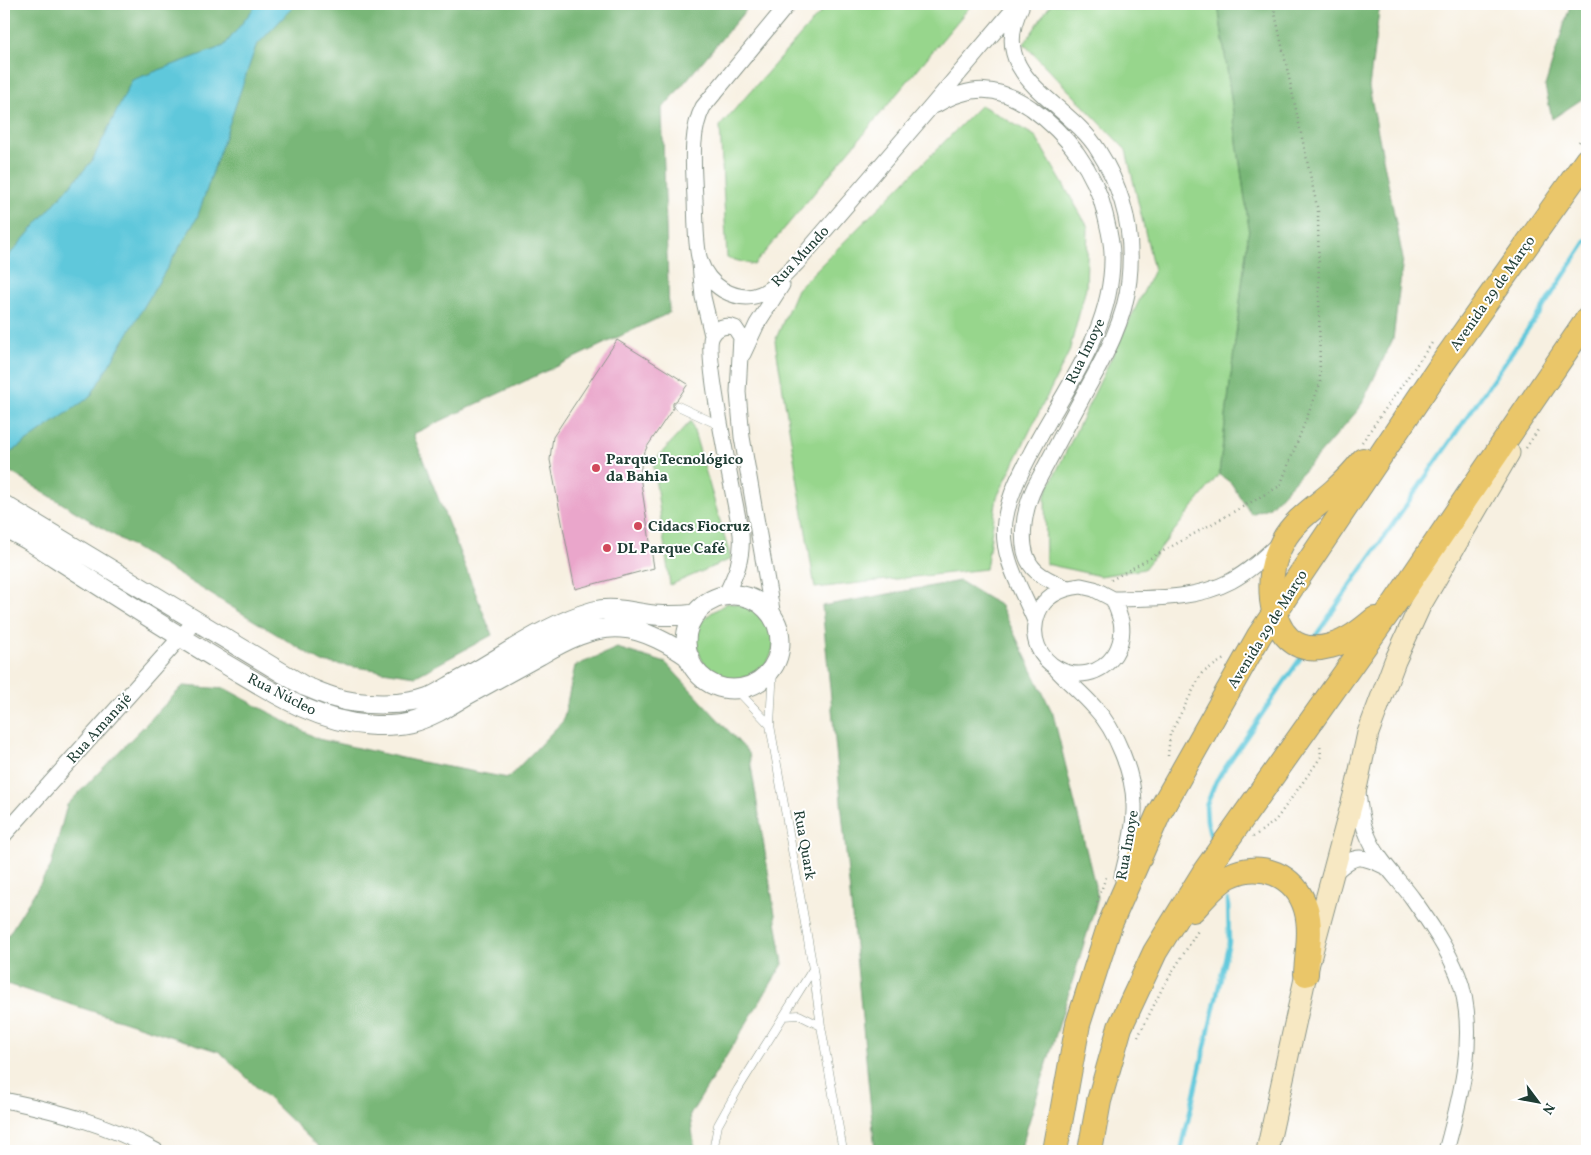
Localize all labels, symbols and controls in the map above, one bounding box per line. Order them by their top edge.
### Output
street label: Rua Mundo [767,222,835,292]
street label: Avenida 29 de Março [1445,232,1541,356]
street label: Rua Imoye [1061,315,1111,388]
place label: Parque Tecnológico da Bahia [606,450,744,488]
marker: Parque Tecnológico da Bahia [590,462,602,474]
place label: Cidacs Fiocruz [648,517,750,538]
marker: Cidacs Fiocruz [632,520,644,532]
place label: DL Parque Café [617,539,725,560]
marker: DL Parque Café [601,542,613,554]
street label: Avenida 29 de Março [1223,566,1313,693]
street label: Rua Núcleo [243,669,319,722]
street label: Rua Amanajé [63,689,137,769]
street label: Rua Quark [787,809,820,882]
street label: Rua Imoye [1112,809,1145,882]
north arrow [1514,1078,1564,1128]
text: N [1537,1099,1559,1117]

